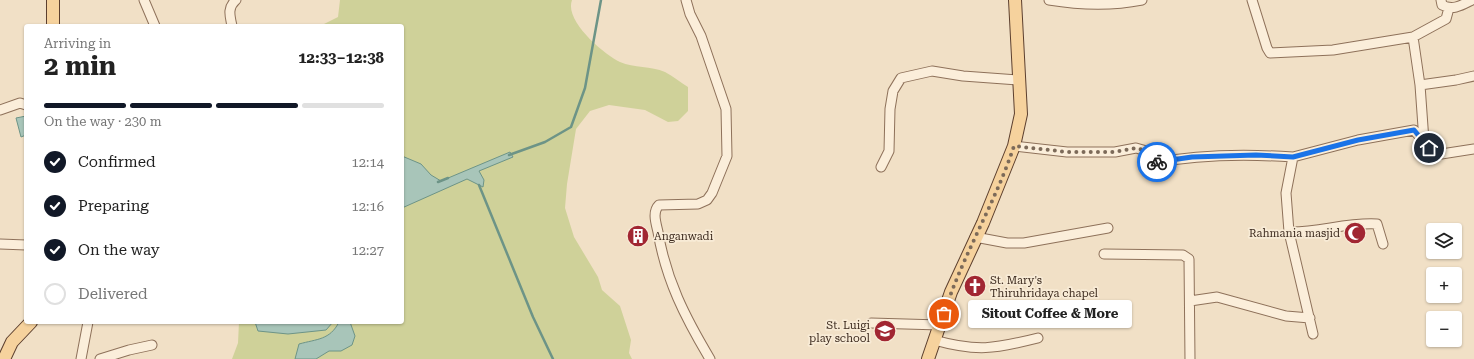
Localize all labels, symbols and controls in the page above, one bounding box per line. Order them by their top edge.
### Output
text: Arriving in [44,36,111,51]
text: 12:33–12:38 [298,49,384,67]
text: 2 min [44,51,116,81]
text: On the way · 230 m [44,114,161,129]
pin [1412,131,1446,165]
icon: home [1418,137,1440,159]
courier [1137,142,1177,182]
icon: check [44,151,66,173]
icon: bike [1146,151,1168,173]
text: Confirmed [78,153,156,171]
text: 12:14 [352,155,384,170]
icon: check [44,195,66,217]
text: Preparing [78,197,149,215]
text: 12:16 [352,199,384,214]
mosque icon: Rahmania masjid [1342,220,1368,246]
building icon: Anganwadi [625,223,651,249]
map controls [1426,223,1462,347]
button: layers [1426,223,1462,259]
place label: Rahmania masjid [1249,227,1340,240]
place label: Anganwadi [654,230,714,243]
icon: check [44,239,66,261]
text: On the way [78,241,160,259]
text: 12:27 [352,243,384,258]
button: + [1426,267,1462,303]
church icon: St. Mary's Thiruhridaya chapel [962,273,988,299]
place label: St. Mary's Thiruhridaya chapel [990,274,1099,300]
text: Delivered [78,285,148,303]
pin [927,297,961,331]
callout: Sitout Coffee & More [968,300,1132,328]
icon: bag [933,303,955,325]
text: Sitout Coffee & More [982,306,1118,321]
button: − [1426,311,1462,347]
school or university icon: St. Luigi play school [872,318,898,344]
place label: St. Luigi play school [809,319,871,345]

